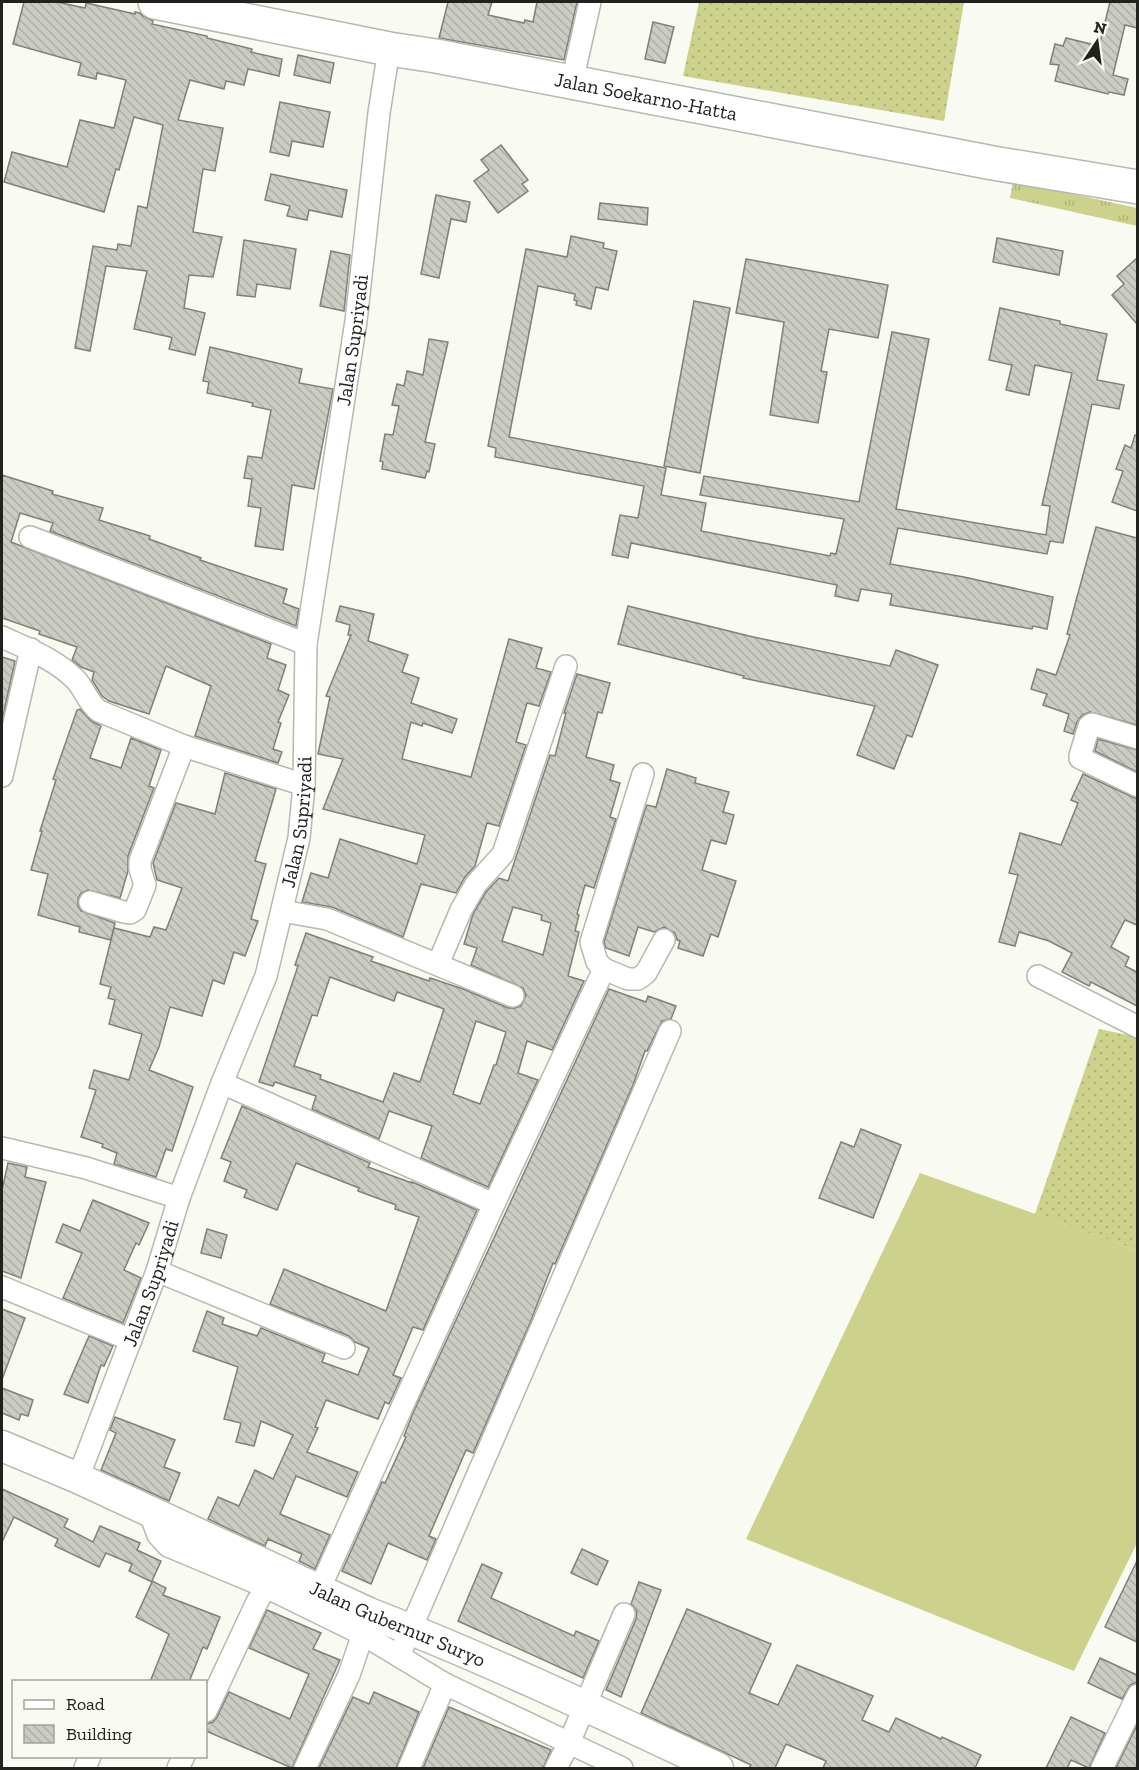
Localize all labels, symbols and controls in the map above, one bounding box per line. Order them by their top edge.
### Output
north arrow [1067,12,1127,72]
text: N [1092,17,1108,38]
street label: Jalan Soekarno-Hatta [553,67,740,126]
street label: Jalan Supriyadi [331,273,373,407]
street label: Jalan Supriyadi [276,756,316,890]
street label: Jalan Supriyadi [117,1217,184,1350]
street label: Jalan Gubernur Suryo [306,1575,489,1672]
legend [12,1680,207,1758]
text: Road [66,1693,105,1715]
text: Building [66,1723,132,1745]

